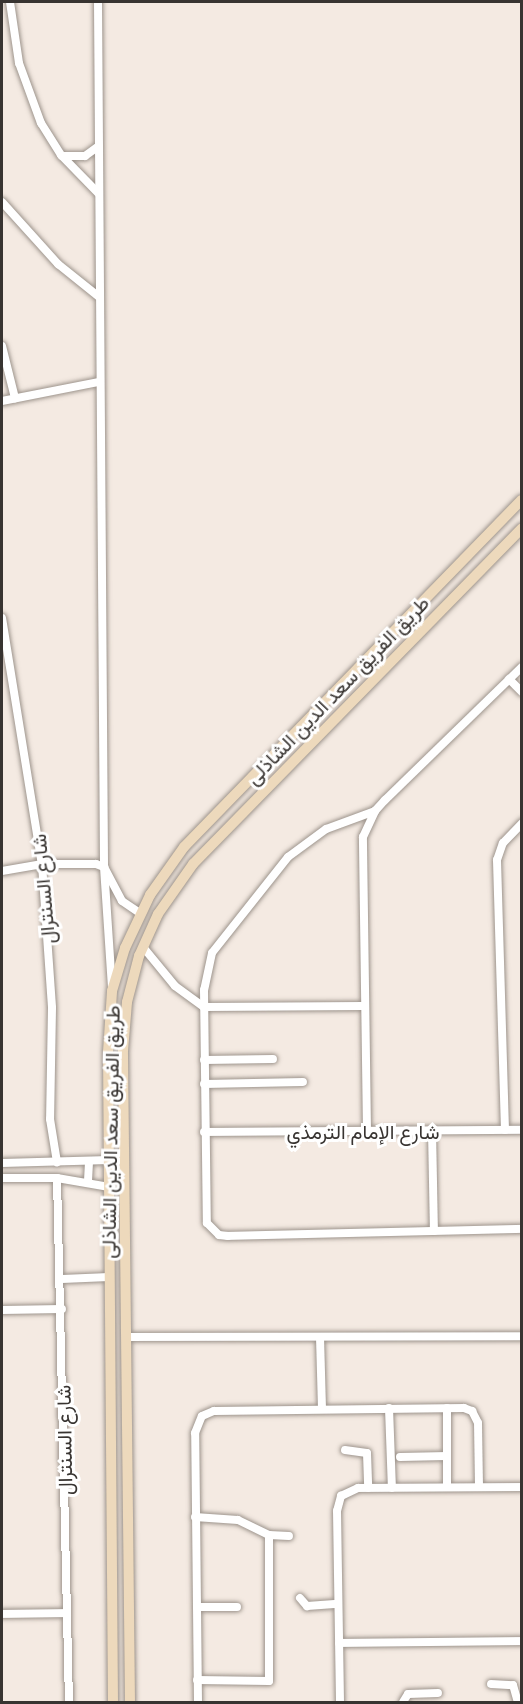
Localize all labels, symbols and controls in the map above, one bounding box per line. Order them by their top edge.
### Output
street label: طريق الفريق سعد الدين الشاذلى [240,591,434,789]
street label: شارع السنترال [26,833,60,945]
street label: طريق الفريق سعد الدين الشاذلى [96,1005,124,1259]
street label: شارع الإمام الترمذي [286,1119,440,1143]
street label: شارع السنترال [51,1385,77,1495]

